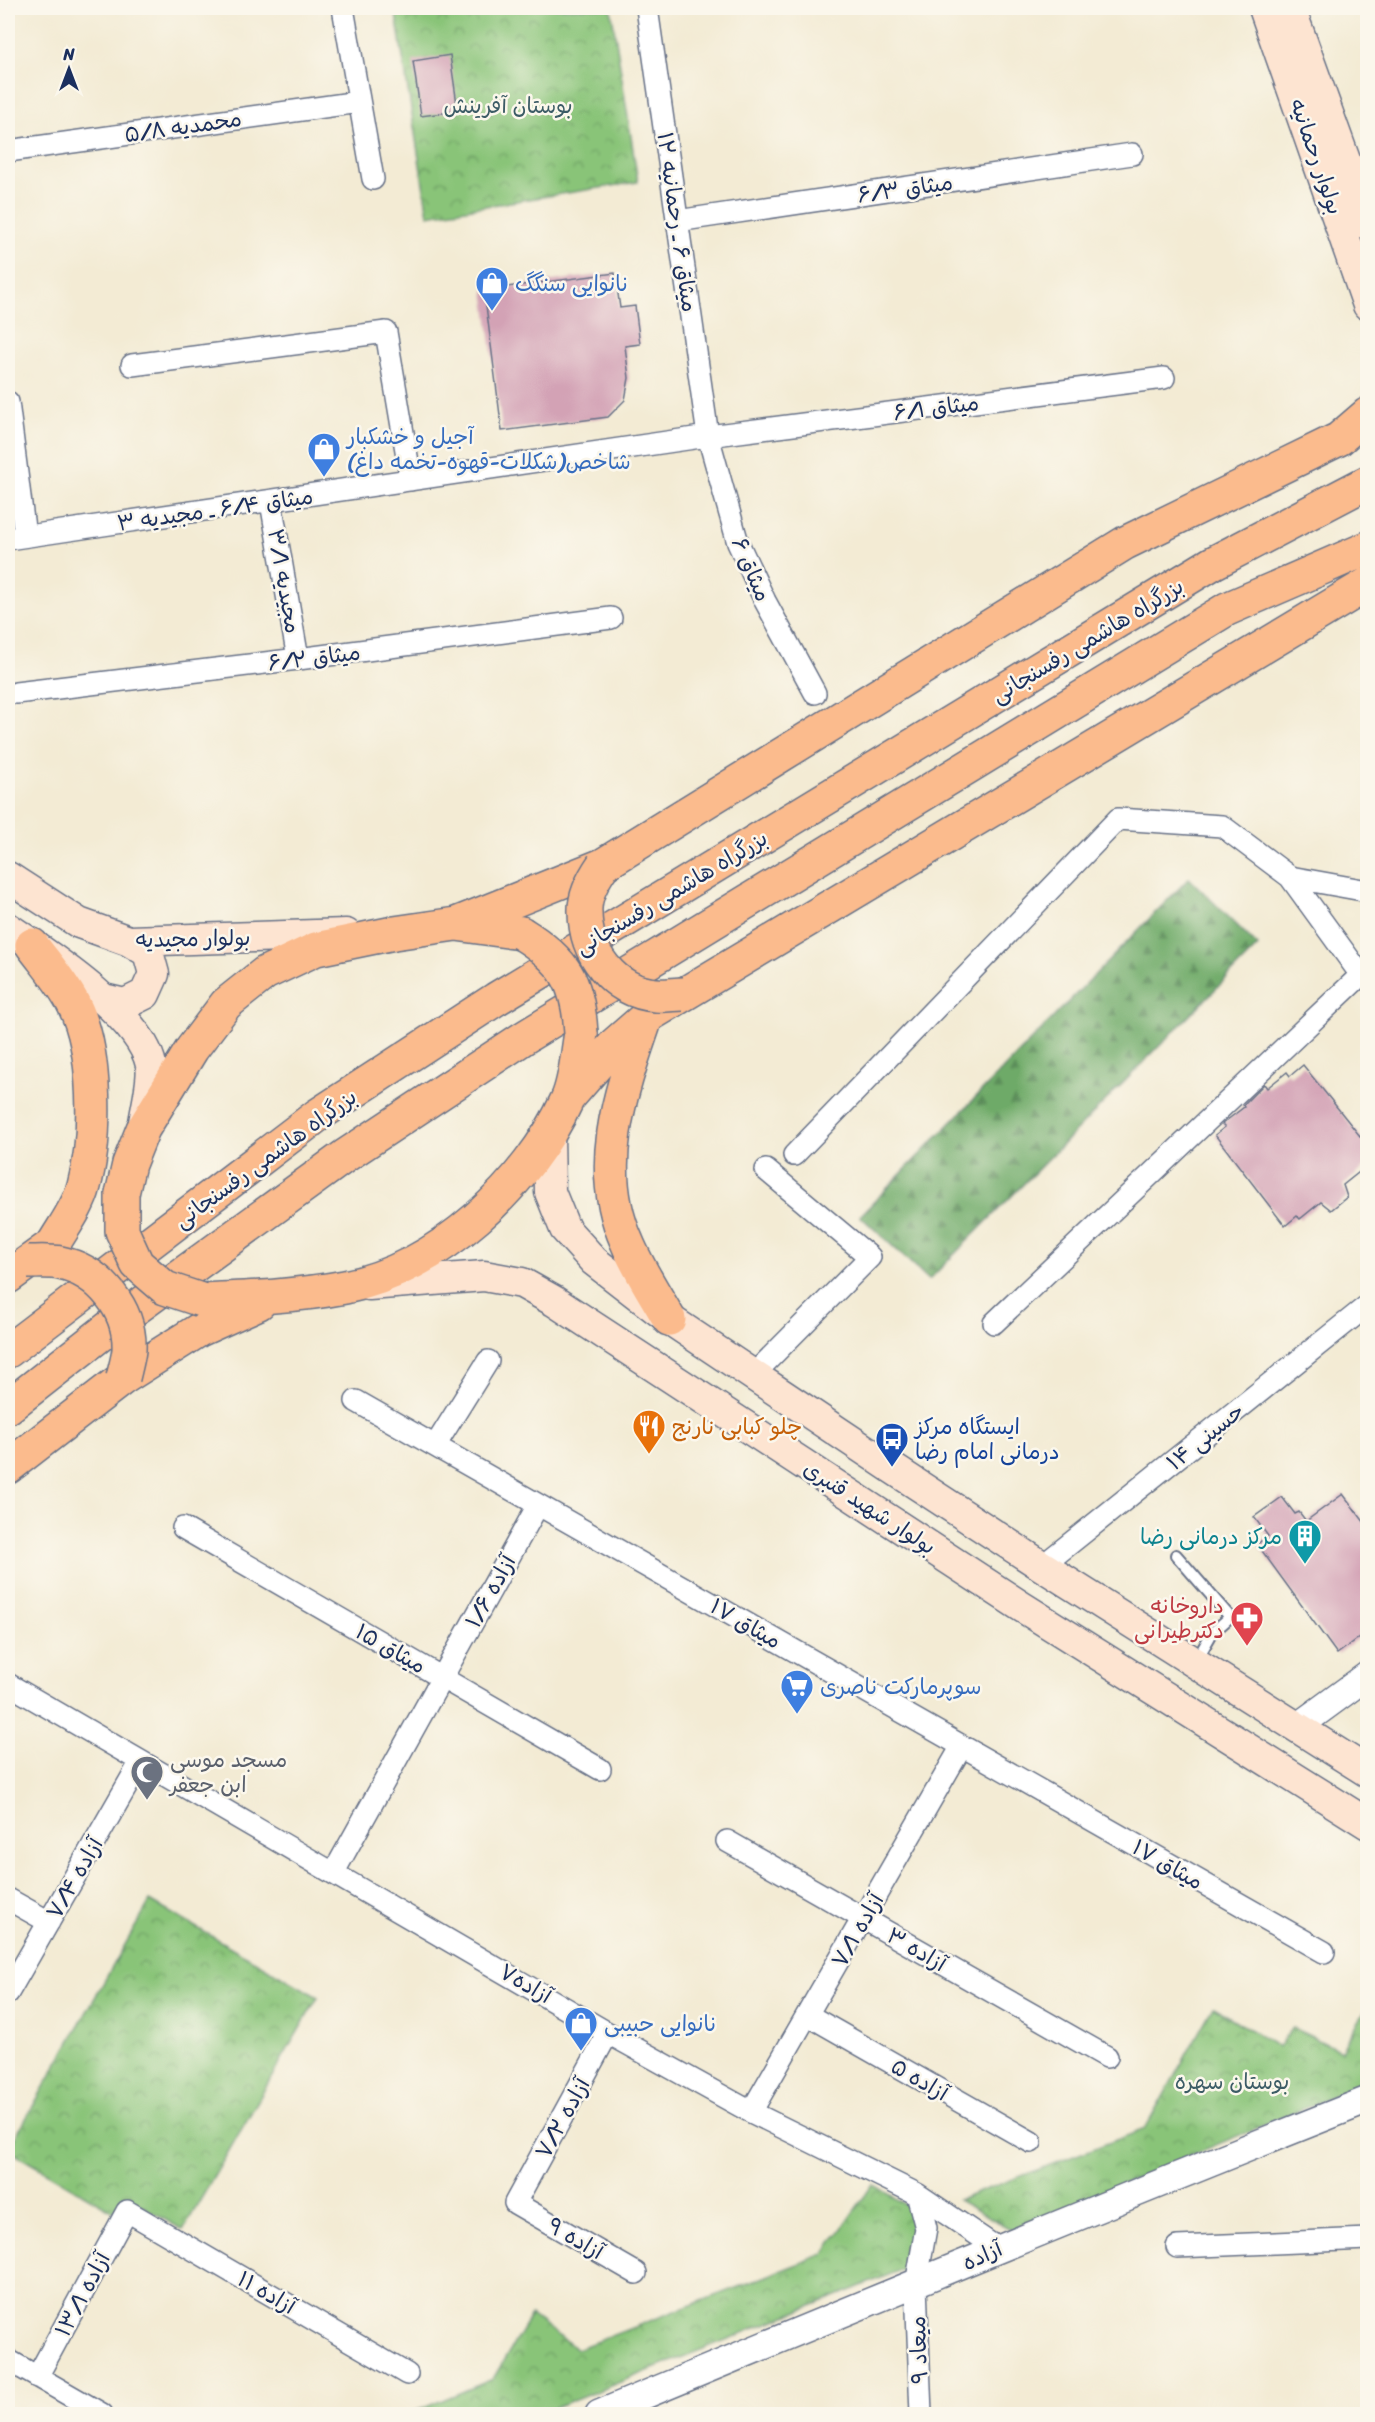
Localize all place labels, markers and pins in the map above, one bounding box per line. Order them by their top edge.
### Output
place label: نانوایی سنگگ [515,264,629,303]
shop icon: نانوایی سنگگ [474,265,510,312]
place label: آجیل و خشکبار شاخص(شکلات-قهوه-تخمه داغ) [345,417,631,481]
shop icon: آجیل و خشکبار شاخص(شکلات-قهوه-تخمه داغ) [306,431,342,478]
place label: چلو کبابی نارنج [672,1407,802,1446]
place label: ایستگاه مرکز درمانی امام رضا [913,1407,1060,1471]
restaurant icon: چلو کبابی نارنج [631,1408,667,1455]
bus stop icon: ایستگاه مرکز درمانی امام رضا [874,1421,910,1468]
place label: مرکز درمانی رضا [1140,1517,1282,1556]
building icon: مرکز درمانی رضا [1287,1518,1323,1565]
place label: داروخانه دکترطیرانی [1134,1586,1224,1650]
pharmacy icon: داروخانه دکترطیرانی [1229,1600,1265,1647]
place label: سوپرمارکت ناصری [820,1667,981,1706]
supermarket icon: سوپرمارکت ناصری [779,1668,815,1715]
place label: مسجد موسی ابن جعفر [168,1740,287,1804]
mosque icon: مسجد موسی ابن جعفر [129,1754,165,1801]
place label: نانوایی حبیبی [604,2004,717,2043]
shop icon: نانوایی حبیبی [563,2005,599,2052]

